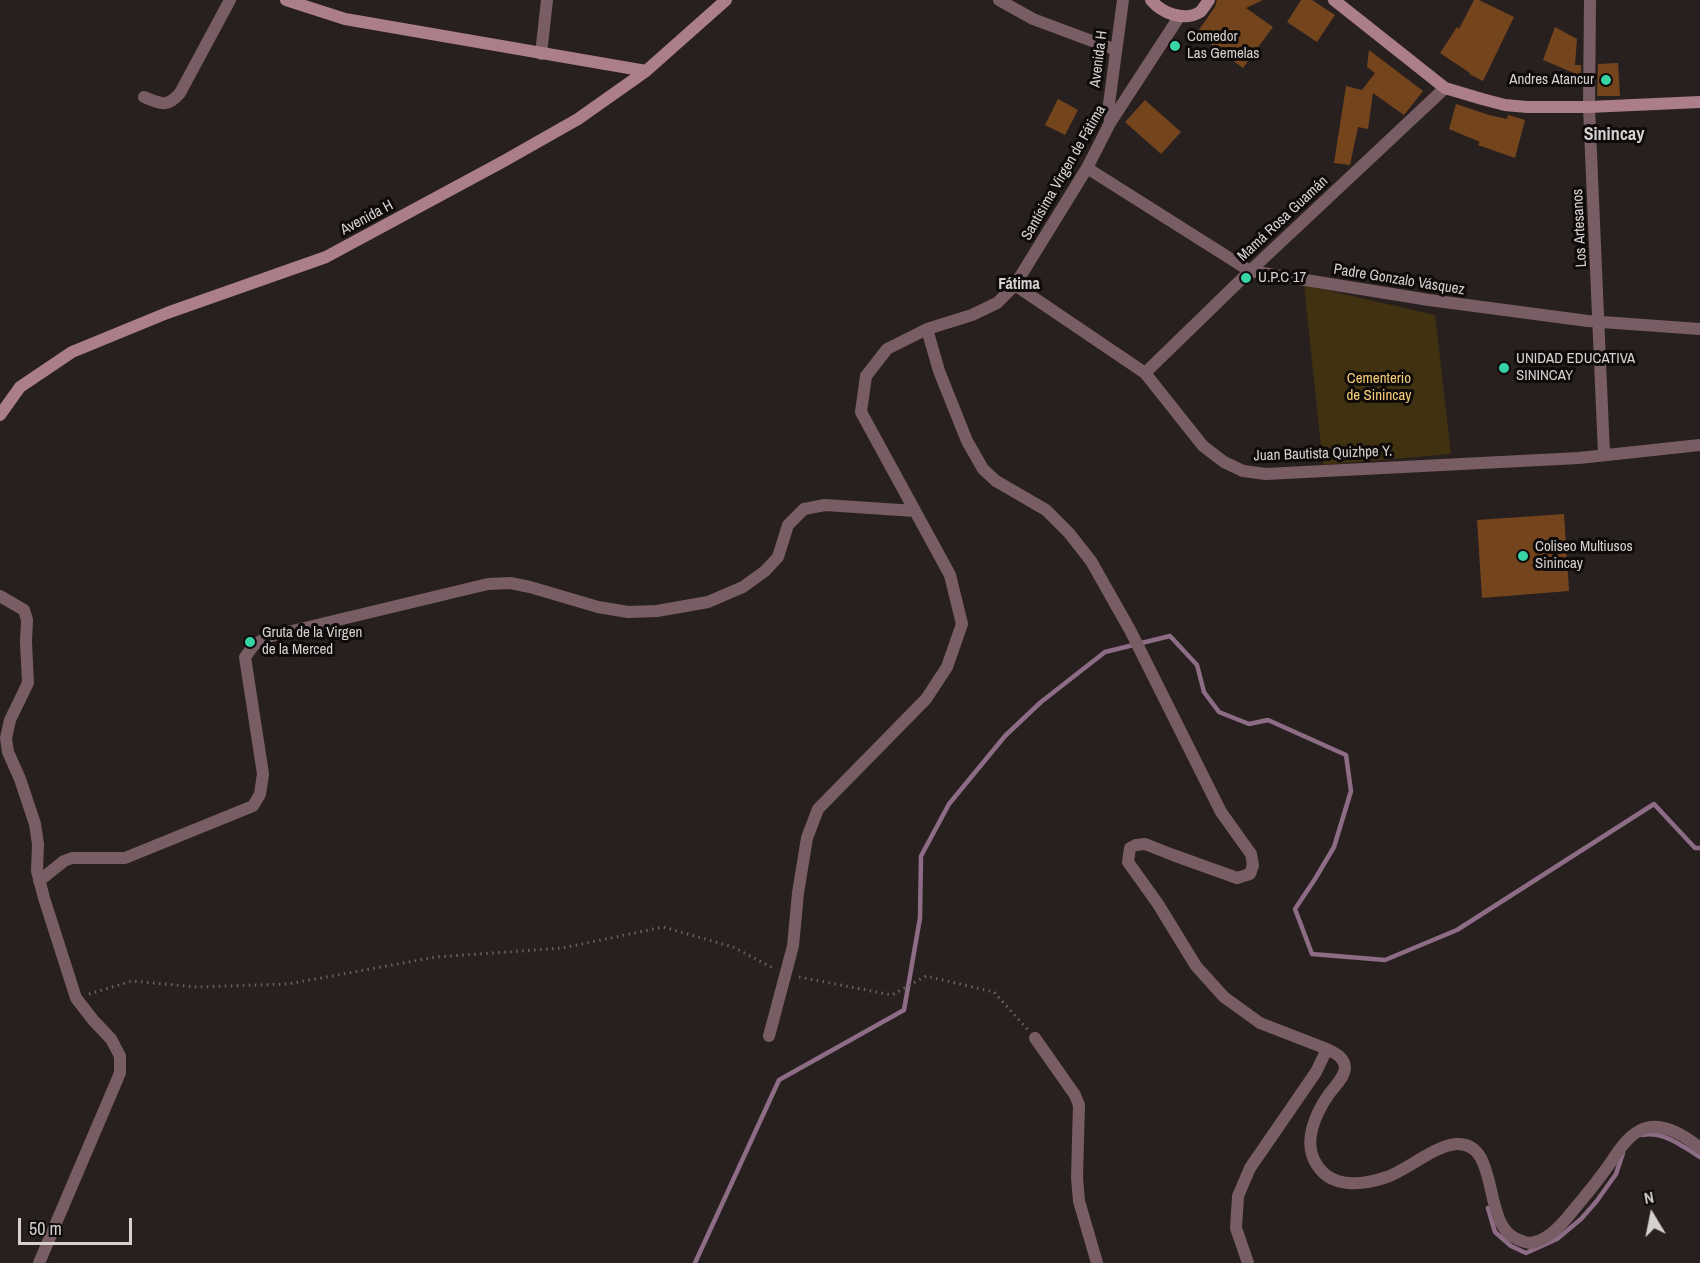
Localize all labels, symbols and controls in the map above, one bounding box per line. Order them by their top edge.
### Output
place label: Comedor Las Gemelas [1187,28,1259,63]
street label: Avenida H [1087,30,1111,88]
marker: Comedor Las Gemelas [1168,39,1182,53]
place label: Andres Atancur [1509,71,1594,89]
marker: Andres Atancur [1599,73,1613,87]
street label: Santísima Virgen de Fátima [1018,102,1110,244]
district label: Sinincay [1584,124,1644,146]
street label: Mamá Rosa Guamán [1234,173,1332,265]
street label: Los Artesanos [1569,188,1591,268]
street label: Avenida H [338,197,396,239]
street label: Padre Gonzalo Vásquez [1332,261,1466,299]
place label: U.P.C 17 [1258,269,1306,287]
marker: U.P.C 17 [1239,271,1253,285]
district label: Fátima [998,275,1040,295]
place label: UNIDAD EDUCATIVA SININCAY [1516,350,1635,385]
marker: UNIDAD EDUCATIVA SININCAY [1497,361,1511,375]
park label: Cementerio de Sinincay [1347,370,1411,405]
street label: Juan Bautista Quizhpe Y. [1253,443,1393,465]
place label: Coliseo Multiusos Sinincay [1535,538,1633,573]
marker: Coliseo Multiusos Sinincay [1516,549,1530,563]
place label: Gruta de la Virgen de la Merced [262,624,362,659]
marker: Gruta de la Virgen de la Merced [243,635,257,649]
north arrow [1622,1185,1682,1245]
text: N [1642,1186,1655,1209]
scale bar [21,1206,135,1244]
text: 50 m [29,1216,62,1241]

